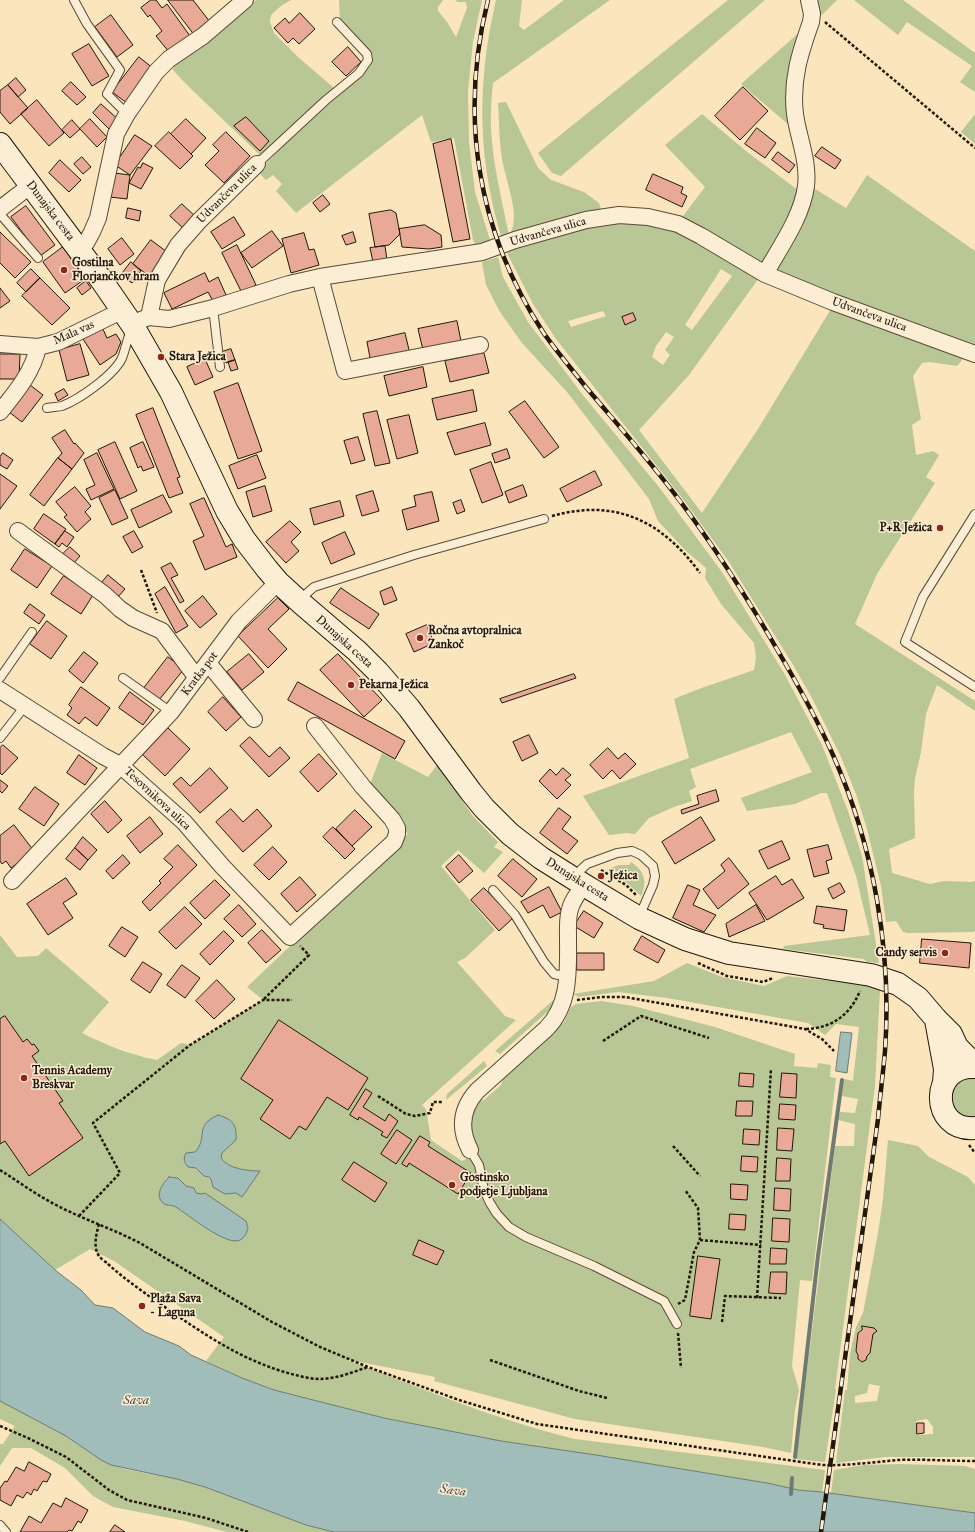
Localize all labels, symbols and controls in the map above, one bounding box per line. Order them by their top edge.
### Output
street label: Udvančeva ulica [194,161,260,227]
street label: Dunajska cesta [23,178,77,244]
street label: Udvančeva ulica [508,214,588,250]
place label: Gostilna Florjančkov hram [72,256,159,284]
marker: Gostilna Florjančkov hram [59,265,69,275]
street label: Udvančeva ulica [829,295,909,335]
street label: Mala vas [51,318,97,348]
place label: Stara Ježica [169,350,226,364]
marker: Stara Ježica [156,352,166,362]
place label: P+R Ježica [880,521,932,535]
marker: P+R Ježica [935,523,945,533]
street label: Dunajska cesta [313,613,375,671]
place label: Ročna avtopralnica Zankoč [428,624,521,652]
marker: Ročna avtopralnica Zankoč [415,633,425,643]
street label: Kratka pot [179,649,221,699]
place label: Pekarna Ježica [359,678,428,692]
marker: Pekarna Ježica [346,680,356,690]
street label: Tesovnikova ulica [121,764,193,834]
street label: Dunajska cesta [543,855,611,905]
place label: Ježica [609,869,638,883]
marker: Ježica [596,871,606,881]
place label: Candy servis [876,946,937,960]
marker: Candy servis [940,948,950,958]
place label: Tennis Academy Breskvar [32,1064,112,1092]
marker: Tennis Academy Breskvar [19,1073,29,1083]
place label: Gostinsko podjetje Ljubljana [460,1171,548,1199]
marker: Gostinsko podjetje Ljubljana [447,1180,457,1190]
place label: Plaža Sava - Laguna [150,1292,201,1320]
marker: Plaža Sava - Laguna [137,1301,147,1311]
water label: Sava [123,1393,149,1409]
water label: Sava [439,1482,467,1500]

